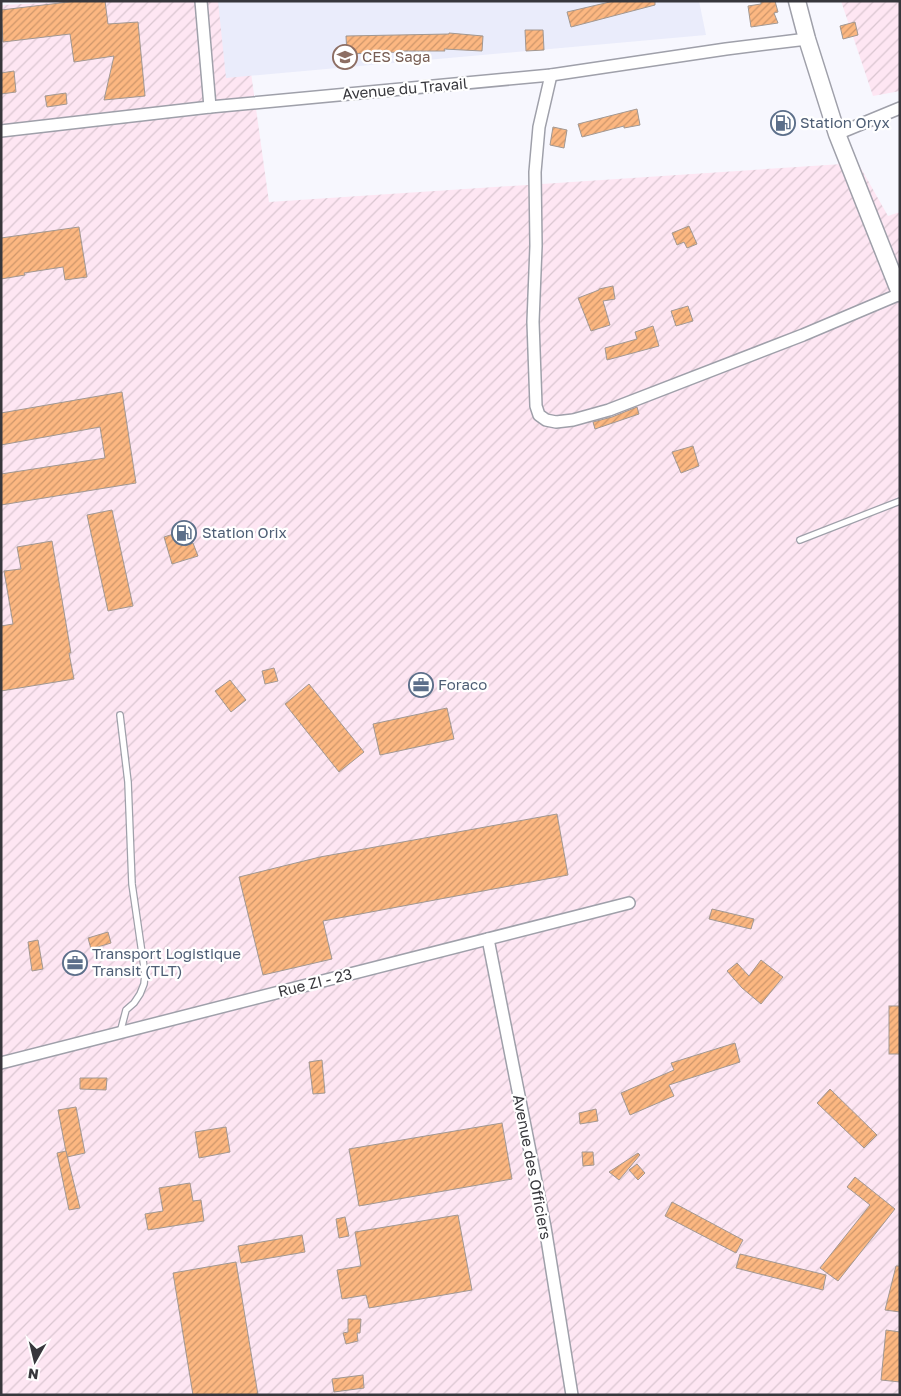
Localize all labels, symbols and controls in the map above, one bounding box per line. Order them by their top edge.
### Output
school or university icon: CES Saga [332,44,358,70]
place label: CES Saga [362,47,430,65]
street label: Avenue du Travail [341,74,469,102]
fuel station icon: Station Oryx [770,110,796,136]
place label: Station Oryx [800,113,890,131]
fuel station icon: Station Orix [171,520,197,546]
place label: Station Orix [202,523,287,541]
office icon: Foraco [408,672,434,698]
place label: Foraco [438,675,487,693]
place label: Transport Logistique Transit (TLT) [92,944,241,979]
office icon: Transport Logistique Transit (TLT) [62,950,88,976]
street label: Rue ZI - 23 [276,964,354,1000]
street label: Avenue des Officiers [510,1093,556,1241]
north arrow [10,1336,60,1386]
text: N [27,1365,40,1384]

